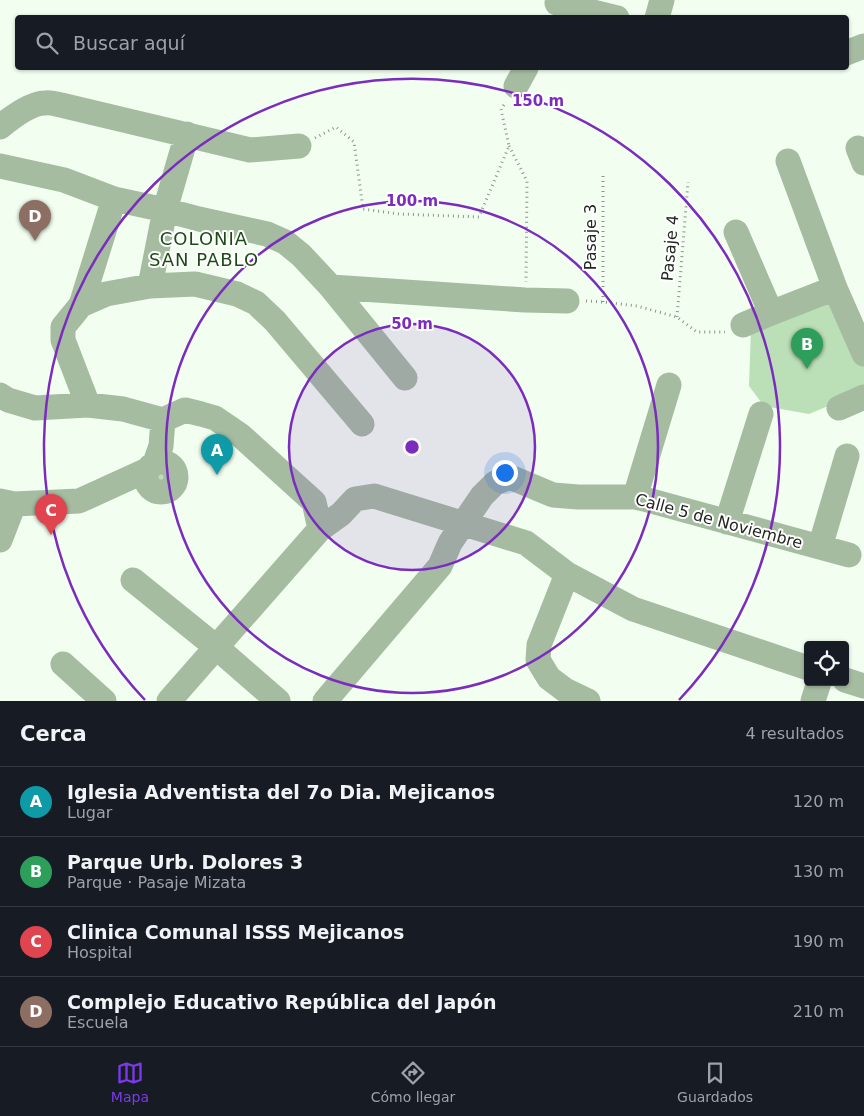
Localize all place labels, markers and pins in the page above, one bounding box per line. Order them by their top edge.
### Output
pin: D [19,200,51,241]
pin: B [791,328,823,369]
pin: A [201,434,233,475]
centre of rings [403,438,421,456]
pin: C [35,494,67,535]

